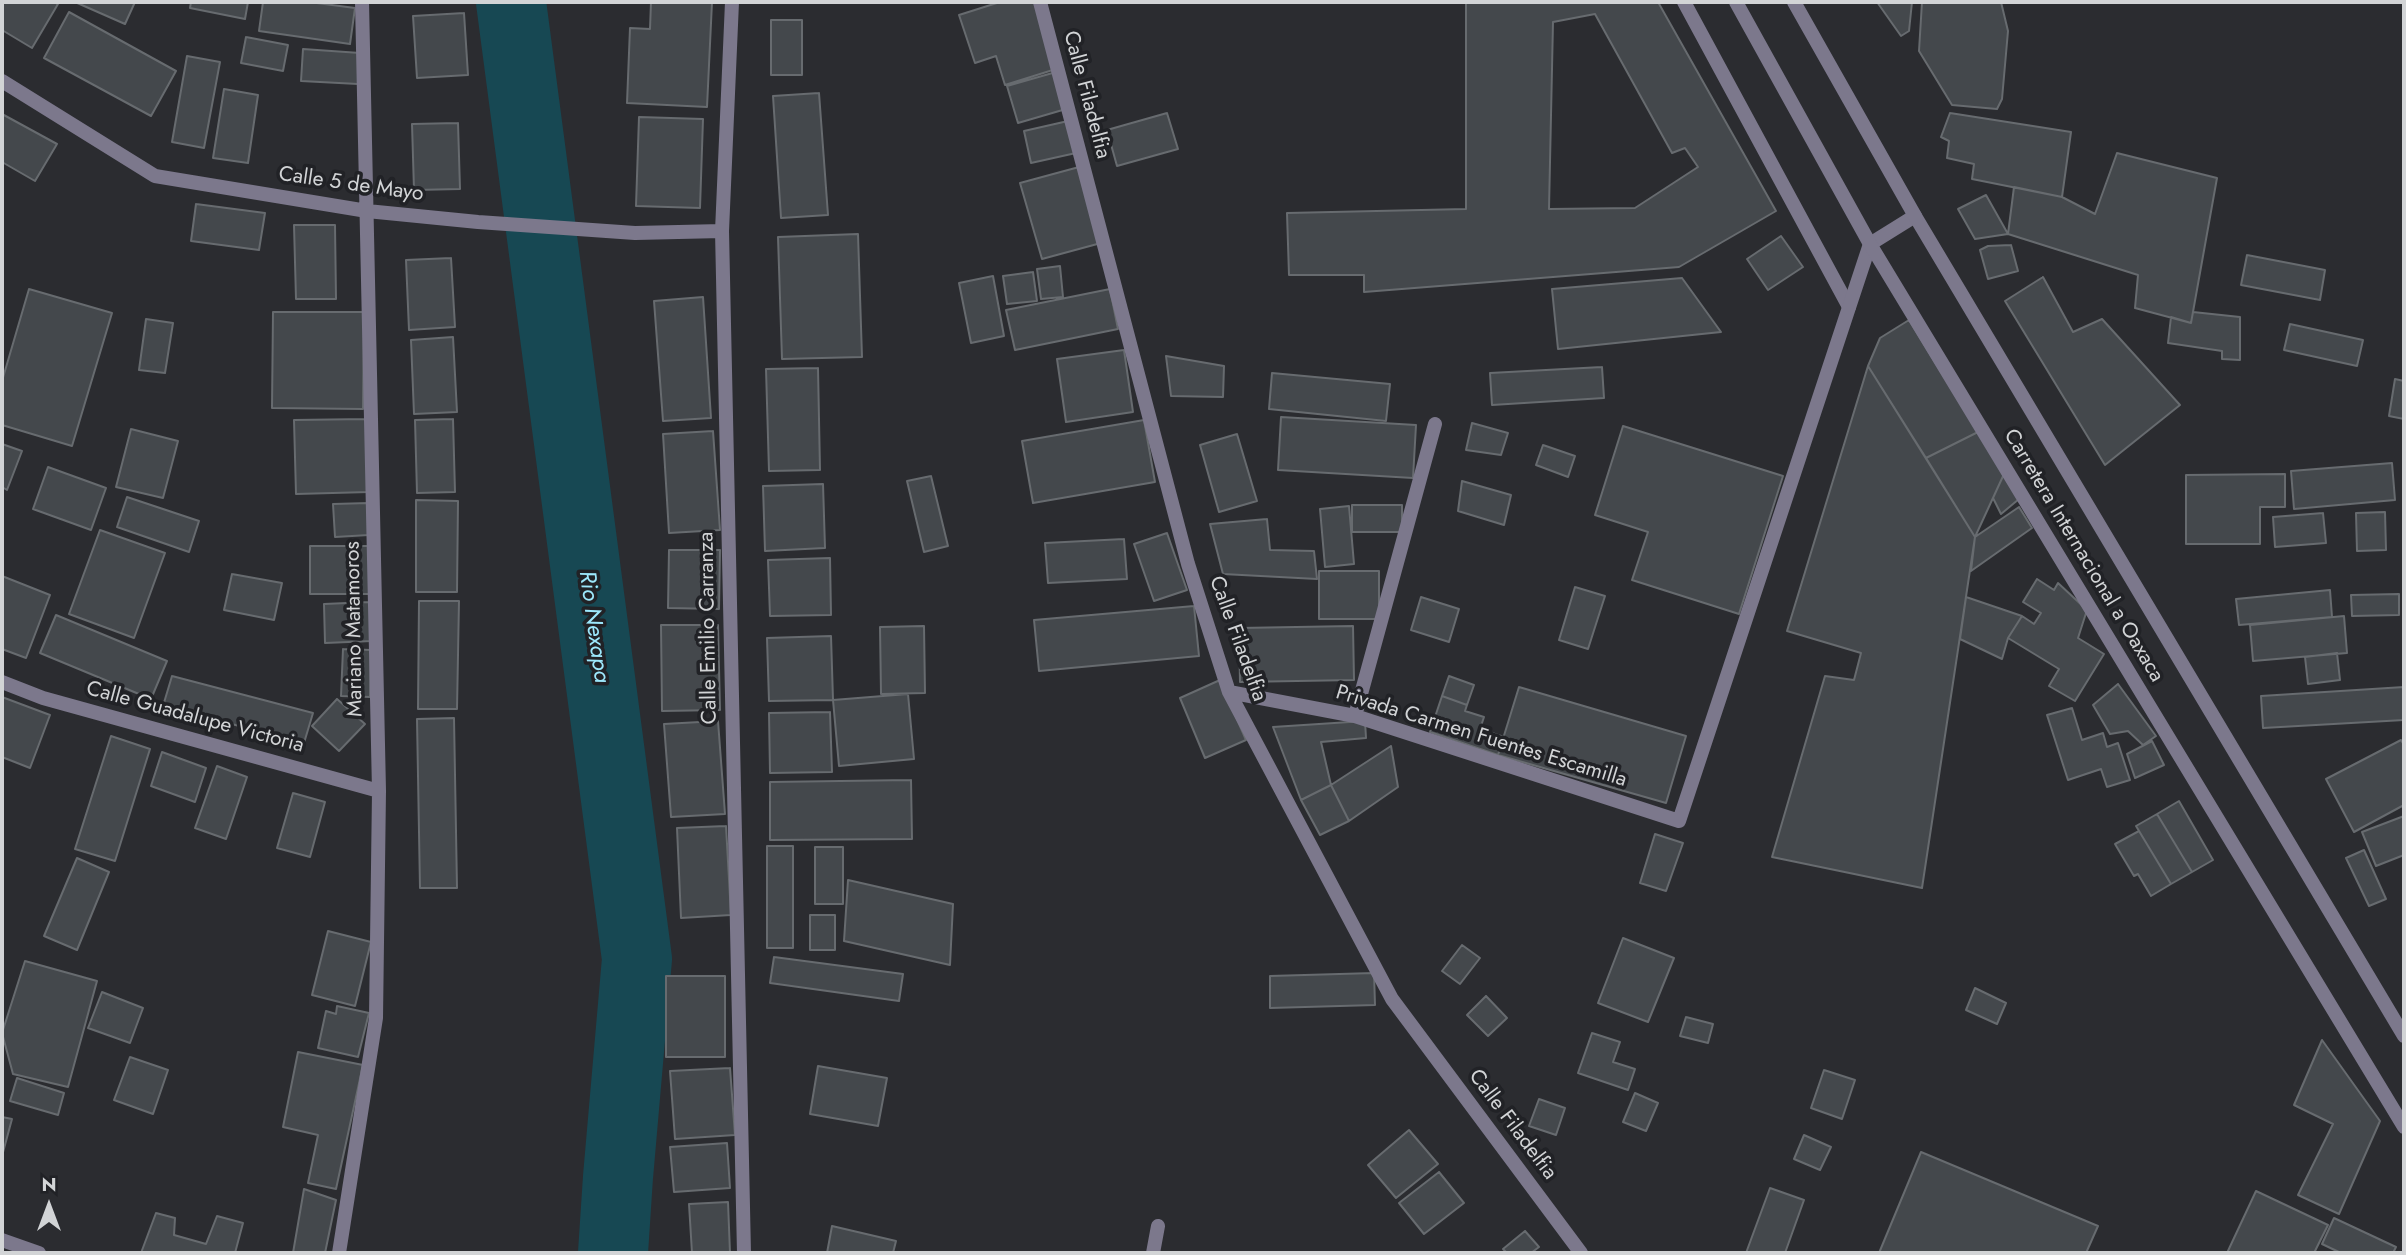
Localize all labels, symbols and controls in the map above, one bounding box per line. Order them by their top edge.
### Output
street label: Calle Filadelfia [1057,28,1115,162]
street label: Calle 5 de Mayo [277,162,425,208]
street label: Carretera Internacional a Oaxaca [1997,425,2169,687]
street label: Calle Emilio Carranza [695,532,723,724]
street label: Mariano Matamoros [341,541,369,717]
water label: Rio Nexapa [571,569,615,685]
street label: Calle Filadelfia [1203,573,1271,705]
street label: Calle Guadalupe Victoria [83,677,307,759]
street label: Privada Carmen Fuentes Escamilla [1332,681,1630,793]
street label: Calle Filadelfia [1462,1065,1562,1185]
north arrow [14,1171,84,1241]
text: N [41,1171,57,1198]

